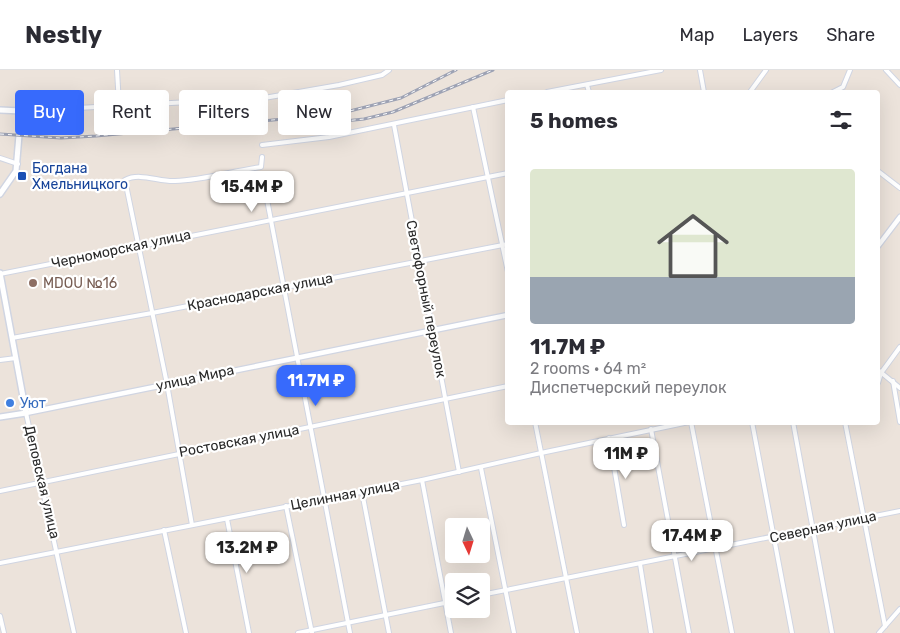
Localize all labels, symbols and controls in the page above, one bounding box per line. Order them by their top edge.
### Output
text: Nestly [25,21,102,49]
text: Map [680,24,715,46]
text: Layers [743,24,798,46]
text: Share [826,24,875,46]
chip: Buy [15,90,84,135]
chip: Rent [94,90,169,135]
chip: Filters [179,90,268,135]
chip: New [278,90,351,135]
icon: filters [827,106,855,134]
text: 5 homes [530,108,618,133]
place label: Богдана Хмельницкого [32,160,128,193]
marker: Богдана Хмельницкого [16,170,28,182]
pin: 15.4M ₽ [206,170,298,213]
text: 15.4M ₽ [221,177,283,196]
icon: home [648,201,738,291]
street label: Светофорный переулок [402,219,450,380]
street label: Черноморская улица [50,226,192,272]
street label: Краснодарская улица [186,270,334,314]
place label: MDOU №16 [43,275,117,292]
marker: MDOU №16 [27,277,39,289]
text: 11.7M ₽ [530,334,605,359]
text: 2 rooms · 64 m² [530,359,646,378]
street label: улица Мира [154,361,236,395]
pin: 11.7M ₽ [270,364,362,407]
text: 11.7M ₽ [287,371,345,390]
text: Диспетчерский переулок [530,378,727,397]
place label: Уют [20,395,46,412]
marker: Уют [4,397,16,409]
street label: Ростовская улица [177,421,301,461]
street label: Деповская улица [21,423,63,541]
pin: 11M ₽ [591,438,661,480]
text: 11M ₽ [604,444,648,463]
street label: Целинная улица [289,476,401,514]
street label: Северная улица [768,507,878,547]
north arrow [445,518,490,562]
map controls [445,518,490,618]
pin: 17.4M ₽ [646,520,738,562]
text: 17.4M ₽ [662,526,722,545]
pin: 13.2M ₽ [201,532,293,574]
text: 13.2M ₽ [216,538,278,557]
button: layers [445,573,490,618]

